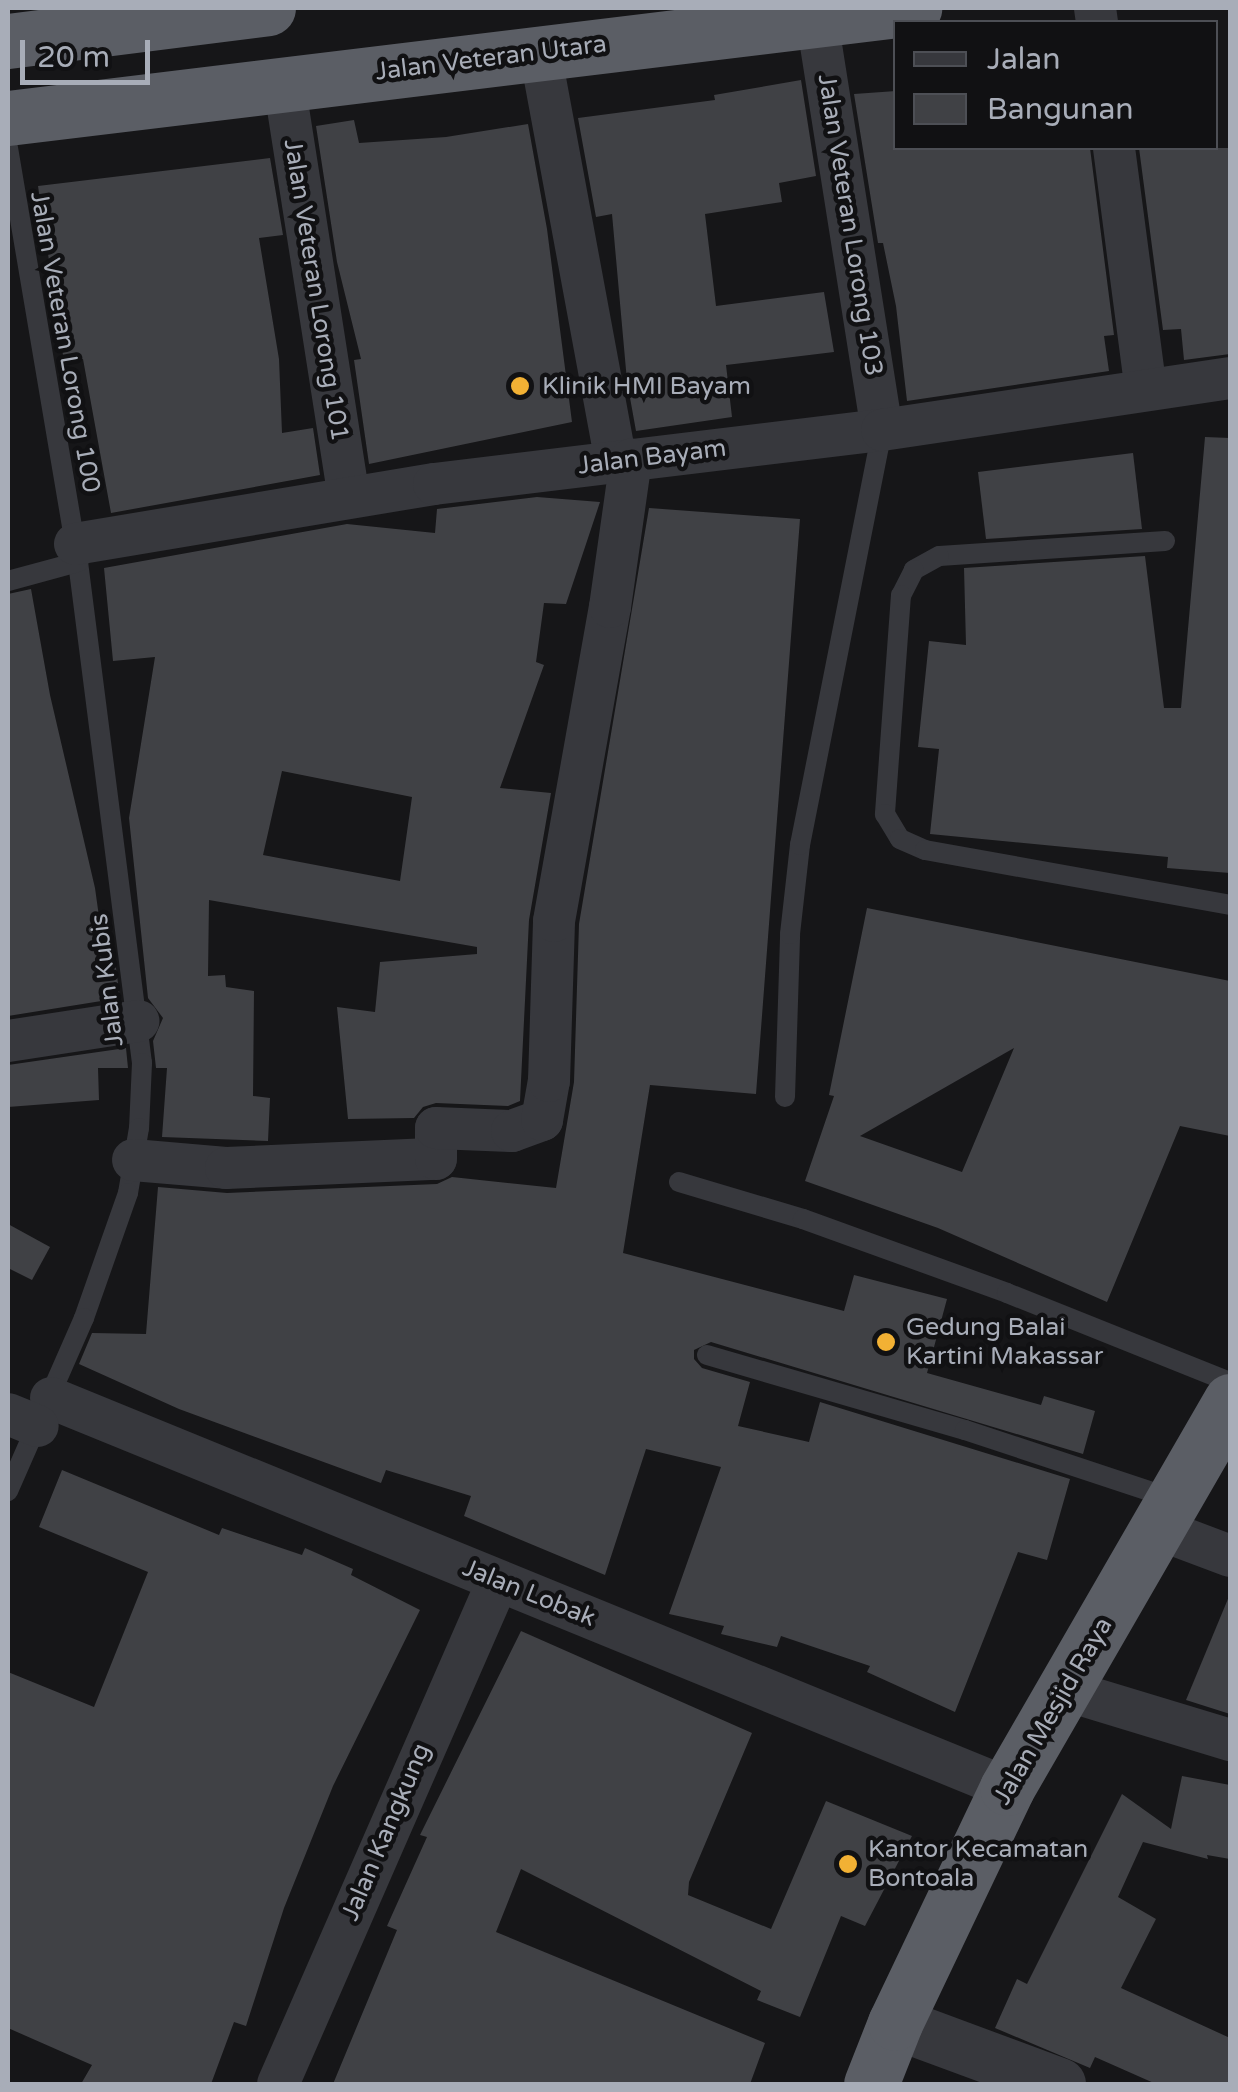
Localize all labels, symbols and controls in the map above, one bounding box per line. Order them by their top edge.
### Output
scale bar [25,20,155,82]
legend [893,20,1218,150]
street label: Jalan Veteran Utara [374,29,608,87]
text: 20 m [37,39,110,76]
text: Jalan [987,41,1060,78]
street label: Jalan Veteran Lorong 103 [811,72,889,378]
text: Bangunan [987,91,1134,128]
street label: Jalan Veteran Lorong 101 [277,137,355,443]
street label: Jalan Veteran Lorong 100 [24,189,106,495]
place label: Klinik HMI Bayam [542,371,751,401]
marker: Klinik HMI Bayam [507,373,533,399]
street label: Jalan Bayam [576,433,728,481]
street label: Jalan Kubis [84,912,130,1048]
place label: Gedung Balai Kartini Makassar [906,1313,1103,1372]
marker: Gedung Balai Kartini Makassar [875,1331,897,1353]
street label: Jalan Lobak [458,1553,600,1633]
street label: Jalan Mesjid Raya [987,1612,1119,1810]
street label: Jalan Kangkung [335,1739,437,1925]
place label: Kantor Kecamatan Bontoala [868,1835,1088,1894]
marker: Kantor Kecamatan Bontoala [837,1853,859,1875]

